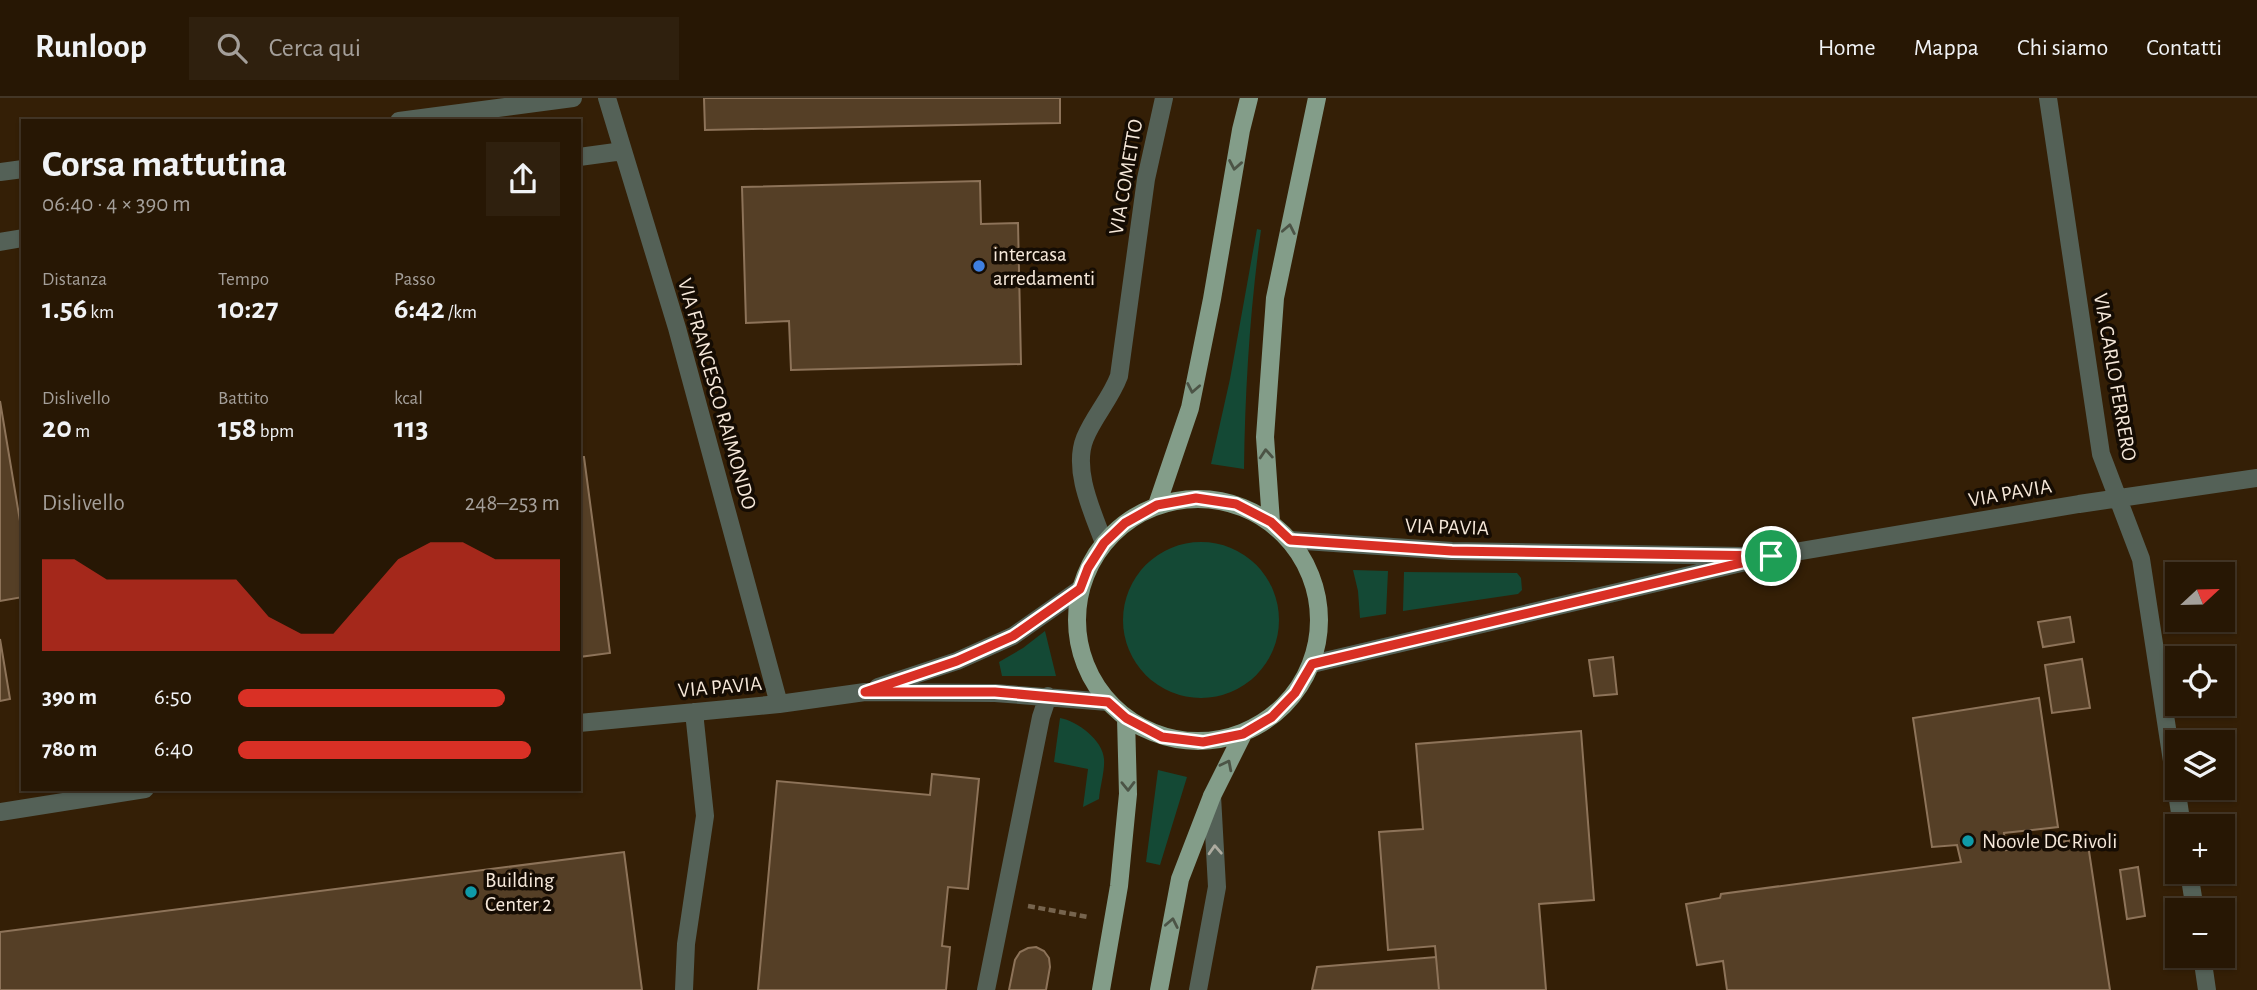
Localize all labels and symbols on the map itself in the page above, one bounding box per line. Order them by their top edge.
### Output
street label: VIA COMETTO [1105,118,1147,236]
one-way arrow [1228,159,1243,170]
one-way arrow [1281,223,1296,235]
place label: intercasa arredamenti [993,244,1095,289]
marker: intercasa arredamenti [971,258,987,274]
street label: VIA FRANCESCO RAIMONDO [674,276,760,512]
street label: VIA CARLO FERRERO [2090,291,2140,463]
one-way arrow [1187,382,1202,394]
one-way arrow [1259,449,1274,460]
street label: VIA PAVIA [1967,475,2053,511]
street label: VIA PAVIA [1405,515,1489,539]
pin [1741,526,1801,586]
north arrow [2165,562,2235,632]
street label: VIA PAVIA [677,673,763,701]
one-way arrow [1219,759,1233,772]
one-way arrow [1120,781,1136,792]
place label: Noovle DC Rivoli [1982,831,2117,852]
marker: Noovle DC Rivoli [1960,833,1976,849]
one-way arrow [1207,844,1222,855]
place label: Building Center 2 [485,870,555,915]
marker: Building Center 2 [463,884,479,900]
one-way arrow [1164,917,1179,929]

